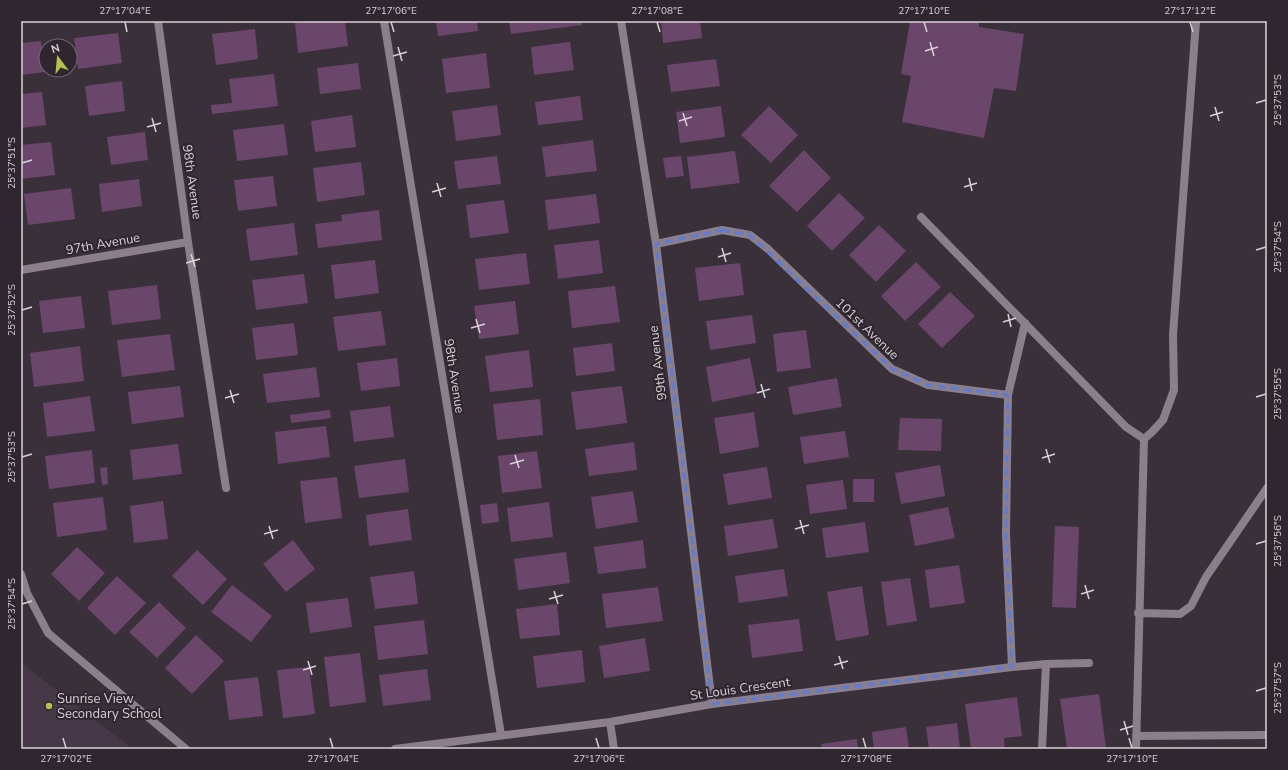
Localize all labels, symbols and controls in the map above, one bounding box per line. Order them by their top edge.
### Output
text: 27°17'04"E [99,4,151,18]
text: 27°17'06"E [365,4,417,18]
text: 27°17'08"E [631,4,683,18]
text: 27°17'10"E [898,4,950,18]
text: 27°17'12"E [1164,4,1216,18]
north arrow [38,38,78,78]
text: N [49,41,61,57]
text: 25°37'53"S [1271,74,1285,126]
text: 25°37'51"S [5,137,19,189]
street label: 98th Avenue [178,144,206,221]
text: 25°37'54"S [1271,221,1285,273]
street label: 97th Avenue [64,229,142,259]
text: 25°37'52"S [5,284,19,336]
street label: 101st Avenue [831,294,903,364]
street label: 99th Avenue [644,325,672,401]
street label: 98th Avenue [439,337,469,415]
text: 25°37'55"S [1271,368,1285,420]
text: 25°37'53"S [5,431,19,483]
text: 25°37'56"S [1271,515,1285,567]
text: 25°37'54"S [5,578,19,630]
text: 25°37'57"S [1271,662,1285,714]
street label: St Louis Crescent [689,673,792,705]
place label: Sunrise View Secondary School [57,690,162,723]
marker: Sunrise View Secondary School [44,701,54,711]
text: 27°17'02"E [40,752,92,766]
text: 27°17'04"E [307,752,359,766]
text: 27°17'06"E [573,752,625,766]
text: 27°17'08"E [840,752,892,766]
text: 27°17'10"E [1106,752,1158,766]

